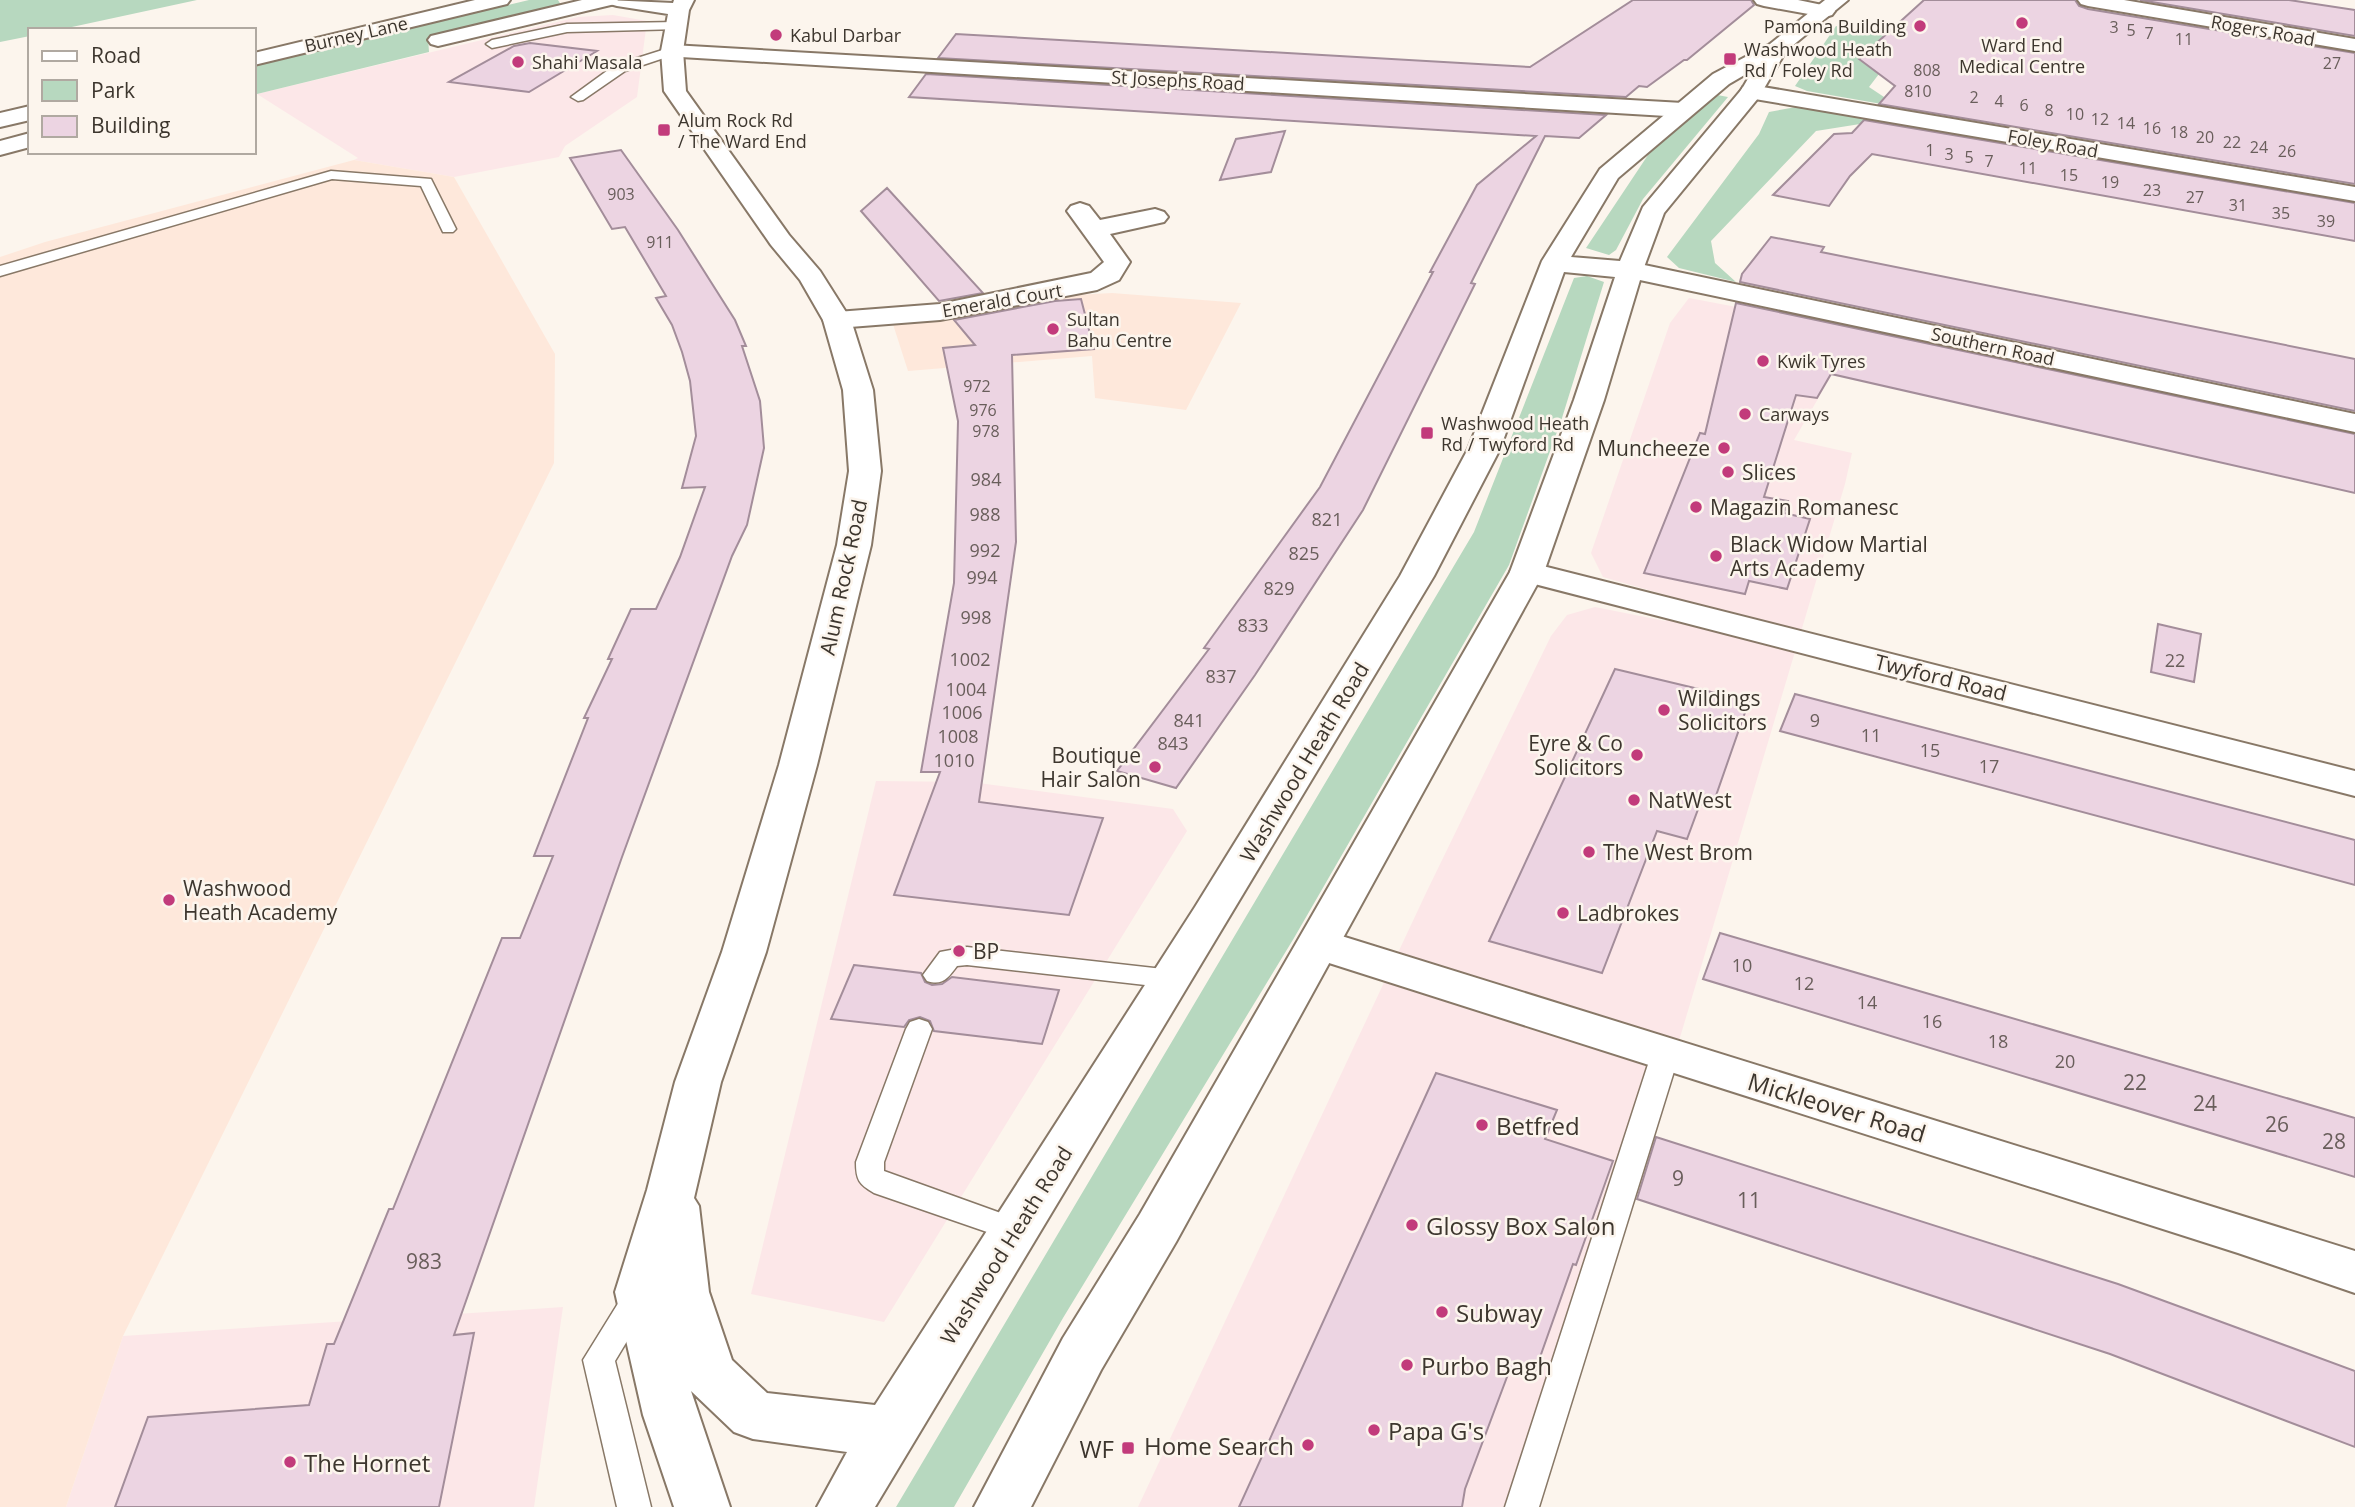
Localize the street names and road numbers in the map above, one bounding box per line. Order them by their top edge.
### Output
street label: Rogers Road [2209,9,2317,51]
street label: Burney Lane [302,10,410,58]
street label: St Josephs Road [1111,65,1245,95]
street label: Foley Road [2006,123,2100,163]
street label: Emerald Court [940,278,1064,322]
street label: Southern Road [1929,321,2057,371]
street label: Alum Rock Road [813,497,873,657]
street label: Twyford Road [1872,647,2010,707]
street label: Washwood Heath Road [1233,657,1375,867]
street label: Mickleover Road [1744,1064,1930,1150]
street label: Washwood Heath Road [934,1141,1078,1349]

